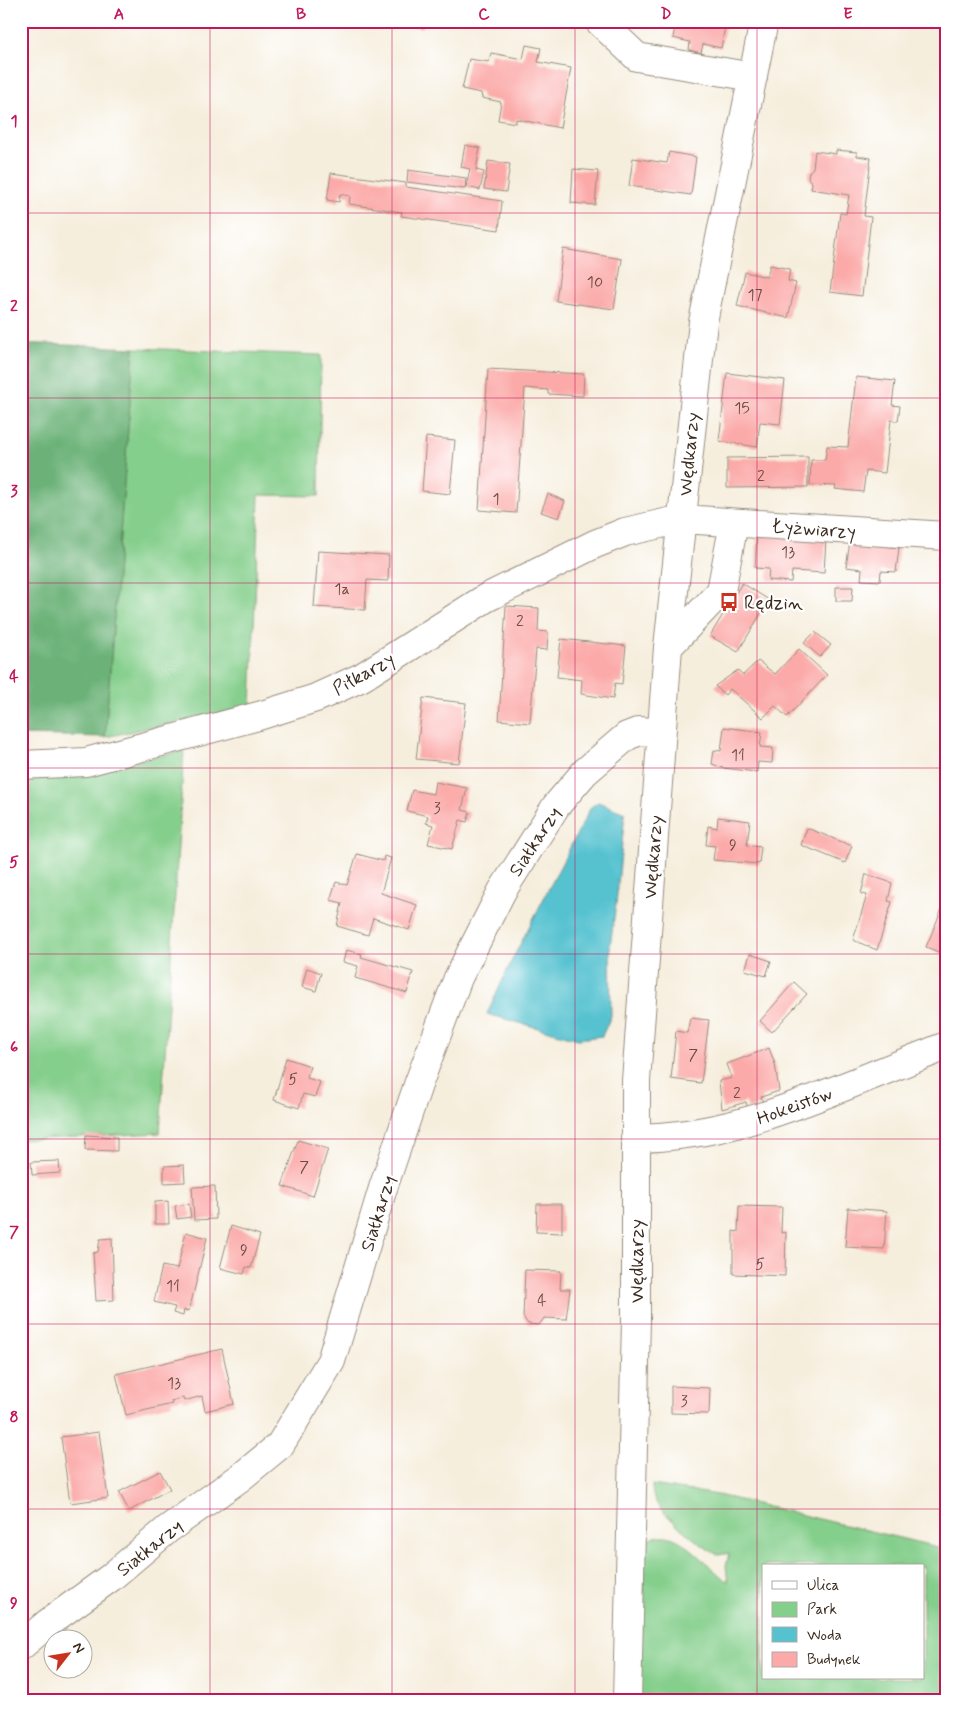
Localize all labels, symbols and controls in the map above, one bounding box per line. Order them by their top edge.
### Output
text: A [114,4,124,25]
text: B [296,4,306,25]
text: C [478,4,490,25]
text: D [660,4,672,25]
text: E [843,4,853,25]
text: 1 [10,111,18,132]
house number: 10 [587,272,603,293]
house number: 17 [747,285,763,306]
text: 2 [10,296,18,317]
house number: 15 [734,398,750,419]
street label: Wędkarzy [673,411,706,497]
house number: 2 [757,466,765,487]
text: 3 [10,481,18,502]
house number: 1 [492,489,500,510]
street label: Łyżwiarzy [771,514,857,546]
house number: 13 [781,542,795,563]
house number: 1a [334,579,350,600]
bus stop icon: Rędzin [718,591,740,613]
place label: Rędzin [744,591,803,616]
house number: 2 [516,611,524,632]
street label: Piłkarzy [328,647,400,702]
text: 4 [9,666,19,687]
house number: 11 [731,745,745,766]
house number: 3 [433,798,441,819]
street label: Siatkarzy [503,802,567,881]
street label: Wędkarzy [638,814,669,900]
house number: 9 [729,835,737,856]
text: 5 [9,852,19,873]
text: 6 [10,1037,18,1058]
house number: 7 [688,1045,698,1066]
house number: 5 [288,1069,298,1090]
street label: Hokeistów [753,1081,836,1132]
house number: 2 [733,1083,741,1104]
house number: 7 [299,1157,309,1178]
street label: Siatkarzy [355,1172,402,1255]
street label: Wędkarzy [625,1219,650,1303]
text: 7 [9,1222,19,1243]
house number: 9 [240,1240,248,1261]
house number: 5 [755,1254,765,1275]
house number: 11 [166,1276,180,1297]
house number: 4 [537,1290,547,1311]
house number: 13 [167,1373,181,1394]
house number: 3 [680,1391,688,1412]
text: 8 [9,1407,19,1428]
street label: Siatkarzy [112,1514,188,1583]
legend [762,1564,924,1680]
text: Ulica [807,1576,840,1596]
text: 9 [10,1593,18,1614]
text: Park [807,1600,837,1620]
text: Woda [807,1626,842,1646]
north arrow [42,1630,92,1680]
text: N [68,1639,88,1656]
text: Budynek [807,1650,861,1670]

